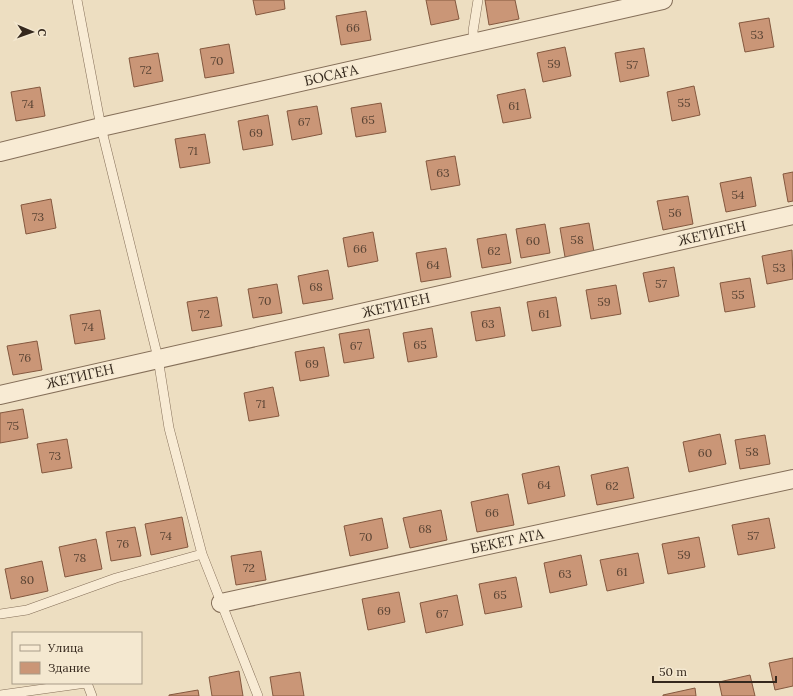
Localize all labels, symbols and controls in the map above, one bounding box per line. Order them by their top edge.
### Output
north arrow [12,12,52,52]
house number: 66 [346,20,360,35]
house number: 53 [750,27,764,42]
text: С [35,28,49,37]
house number: 70 [211,53,223,68]
house number: 59 [547,56,561,71]
house number: 57 [626,57,639,72]
street label: БОСАҒА [302,60,360,90]
house number: 72 [140,62,152,77]
house number: 55 [677,95,691,110]
house number: 74 [22,96,34,111]
house number: 61 [508,98,520,113]
house number: 65 [361,112,375,127]
house number: 67 [298,114,311,129]
house number: 69 [249,125,263,140]
house number: 71 [188,143,198,158]
house number: 63 [436,165,450,180]
house number: 54 [731,187,745,202]
house number: 56 [668,205,682,220]
house number: 73 [32,209,44,224]
street label: ЖЕТИГЕН [676,216,748,250]
house number: 58 [570,232,584,247]
house number: 60 [526,233,540,248]
house number: 66 [353,241,367,256]
house number: 62 [487,243,501,258]
house number: 64 [426,257,440,272]
house number: 53 [772,260,786,275]
house number: 57 [655,276,668,291]
house number: 68 [309,279,323,294]
house number: 55 [731,287,745,302]
street label: ЖЕТИГЕН [360,288,432,322]
house number: 70 [259,293,271,308]
house number: 59 [597,294,611,309]
house number: 72 [198,306,210,321]
house number: 61 [538,306,550,321]
house number: 63 [481,316,495,331]
house number: 74 [82,319,94,334]
house number: 65 [413,337,427,352]
house number: 67 [350,338,363,353]
house number: 76 [19,350,31,365]
house number: 69 [305,356,319,371]
street label: ЖЕТИГЕН [44,359,116,393]
house number: 71 [256,396,266,411]
house number: 75 [7,418,19,433]
house number: 58 [745,444,759,459]
house number: 60 [698,445,712,460]
house number: 73 [49,448,61,463]
house number: 64 [537,477,551,492]
house number: 62 [605,478,619,493]
house number: 66 [485,505,499,520]
house number: 68 [418,521,432,536]
street label: БЕКЕТ АТА [469,524,545,558]
house number: 74 [160,528,172,543]
house number: 57 [747,528,760,543]
house number: 70 [360,529,372,544]
house number: 76 [117,536,129,551]
house number: 59 [677,547,691,562]
house number: 78 [74,550,86,565]
house number: 72 [243,560,255,575]
house number: 61 [616,564,628,579]
house number: 63 [558,566,572,581]
house number: 80 [20,572,34,587]
house number: 65 [493,587,507,602]
house number: 69 [377,603,391,618]
house number: 67 [436,606,449,621]
legend [12,632,142,684]
text: Улица [47,640,84,655]
scale bar [653,658,776,684]
text: Здание [48,660,91,675]
text: 50 m [659,664,687,679]

